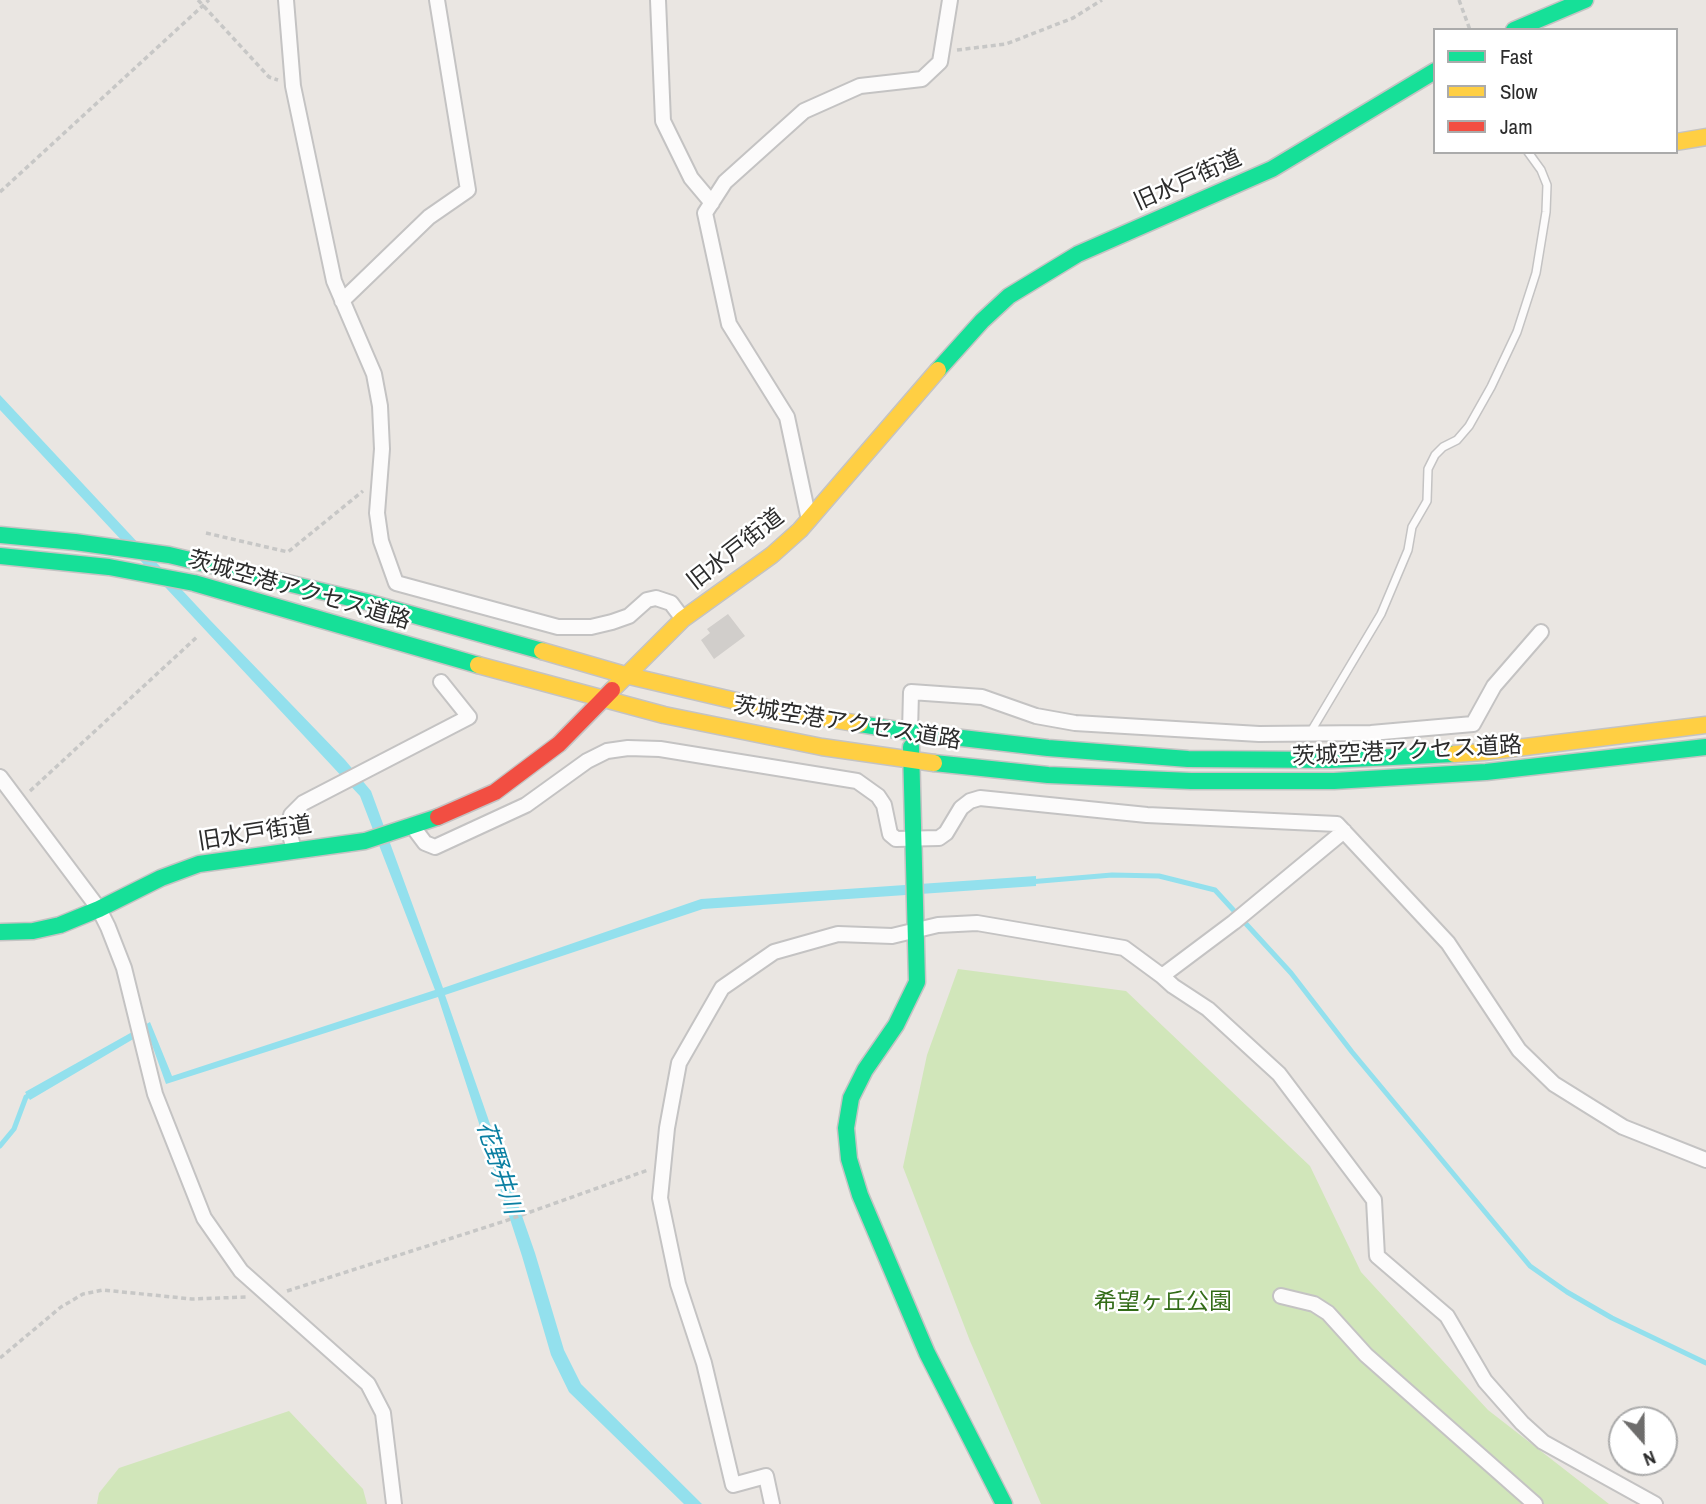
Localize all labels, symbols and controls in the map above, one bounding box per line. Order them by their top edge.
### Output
legend [1433,28,1678,154]
text: Fast [1500,42,1533,71]
text: Slow [1500,77,1537,106]
text: Jam [1500,112,1533,141]
street label: 旧水戸街道 [1130,145,1246,217]
street label: 旧水戸街道 [682,504,790,596]
street label: 茨城空港アクセス道路 [185,546,413,636]
street label: 茨城空港アクセス道路 [731,692,963,756]
street label: 茨城空港アクセス道路 [1291,732,1523,772]
street label: 旧水戸街道 [196,811,314,857]
water label: 花野井川 [469,1118,527,1218]
park label: 希望ヶ丘公園 [1094,1289,1232,1317]
north arrow [1608,1406,1678,1476]
text: N [1640,1445,1660,1473]

